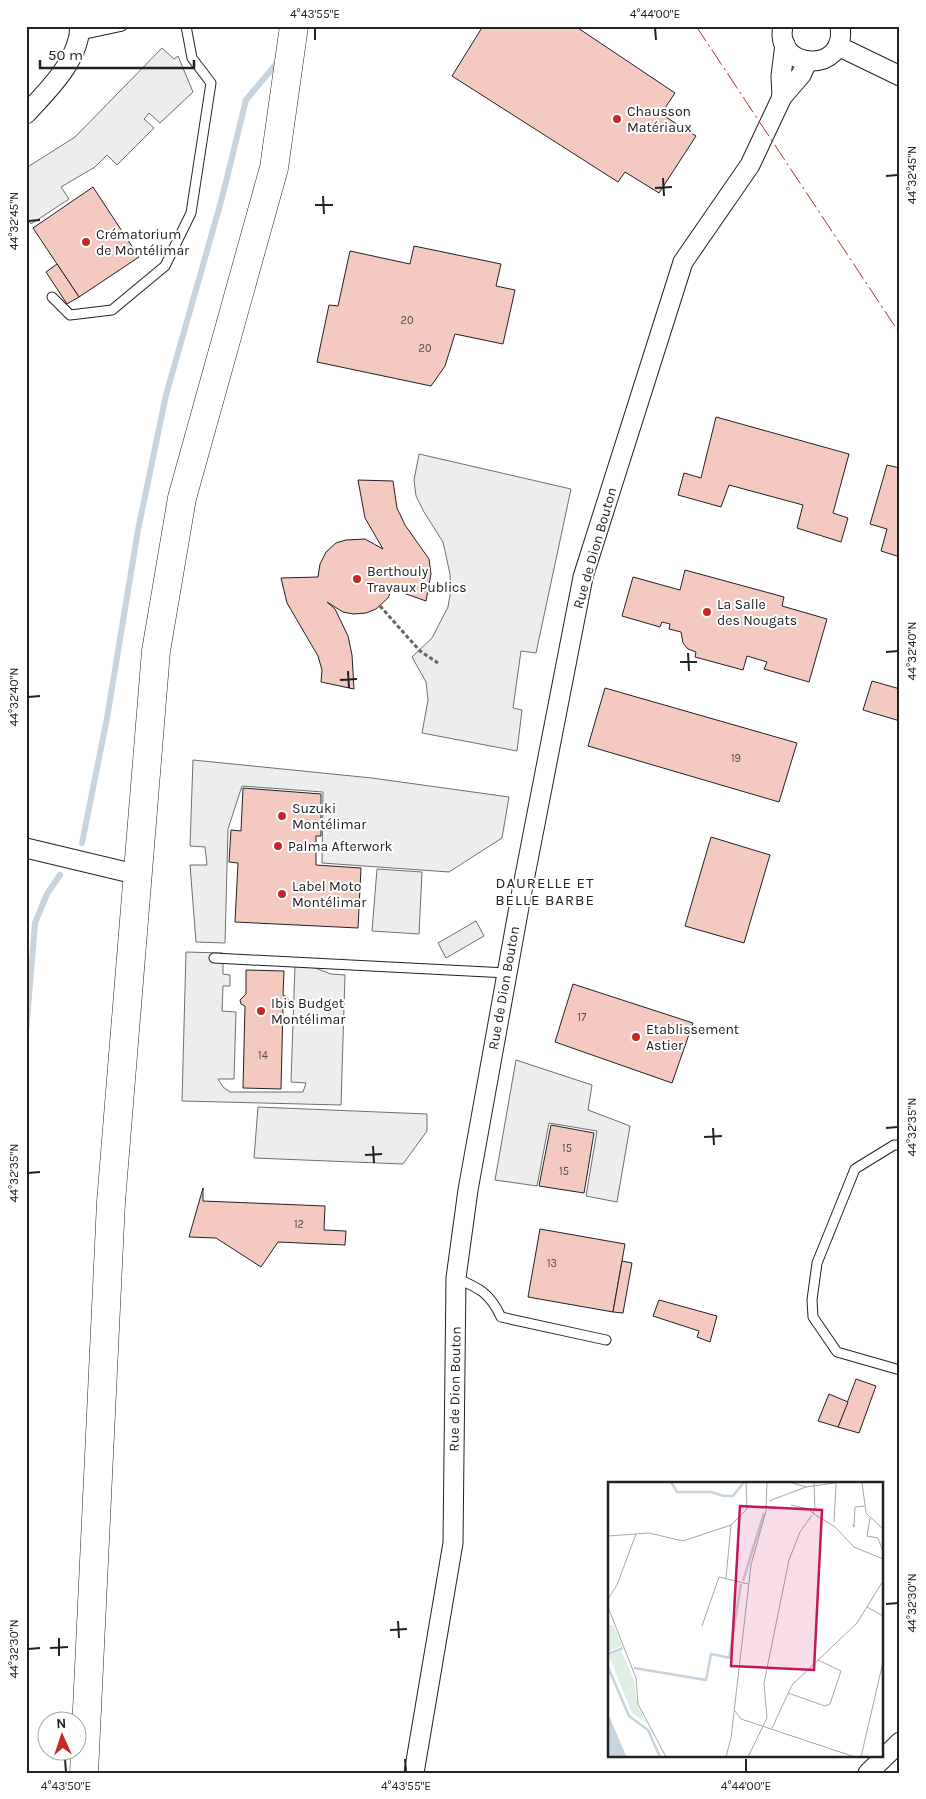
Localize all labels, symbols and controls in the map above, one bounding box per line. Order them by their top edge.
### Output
text: 4°43'55"E [290,7,340,21]
text: 4°44'00"E [630,7,680,21]
scale bar [40,38,194,70]
text: 50 m [48,46,83,64]
place label: Chausson Matériaux [627,103,692,136]
marker: Chausson Matériaux [611,113,623,125]
text: 44°32'45"N [905,146,919,204]
text: 44°32'45"N [7,192,21,250]
place label: Crématorium de Montélimar [96,226,190,259]
marker: Crématorium de Montélimar [80,236,92,248]
house number: 20 [401,314,413,327]
house number: 20 [419,342,431,355]
street label: Rue de Dion Bouton [570,485,620,611]
place label: Berthouly Travaux Publics [367,563,467,596]
marker: Berthouly Travaux Publics [351,573,363,585]
place label: La Salle des Nougats [717,596,797,629]
marker: La Salle des Nougats [701,606,713,618]
text: 44°32'40"N [905,622,919,680]
text: 44°32'40"N [7,668,21,726]
house number: 19 [731,752,741,765]
place label: Suzuki Montélimar [292,800,367,833]
marker: Suzuki Montélimar [276,810,288,822]
place label: Palma Afterwork [288,838,393,855]
marker: Palma Afterwork [272,840,284,852]
district label: DAURELLE ET BELLE BARBE [495,874,595,909]
place label: Label Moto Montélimar [292,878,367,911]
marker: Label Moto Montélimar [276,888,288,900]
street label: Rue de Dion Bouton [485,925,523,1051]
place label: Ibis Budget Montélimar [271,995,346,1028]
marker: Ibis Budget Montélimar [255,1005,267,1017]
house number: 17 [578,1011,586,1024]
place label: Etablissement Astier [646,1021,739,1054]
marker: Etablissement Astier [630,1031,642,1043]
house number: 14 [258,1049,268,1062]
text: 44°32'35"N [905,1098,919,1156]
house number: 15 [562,1142,572,1155]
text: 44°32'35"N [7,1144,21,1202]
house number: 15 [559,1165,569,1178]
house number: 12 [294,1218,304,1231]
house number: 13 [547,1257,557,1270]
street label: Rue de Dion Bouton [445,1326,465,1452]
inset map [608,1482,884,1756]
text: 44°32'30"N [905,1573,919,1633]
text: 44°32'30"N [7,1619,21,1679]
north arrow [38,1712,88,1762]
text: N [56,1715,67,1732]
text: 4°43'50"E [41,1779,91,1793]
text: 4°43'55"E [381,1779,431,1793]
text: 4°44'00"E [721,1779,771,1793]

